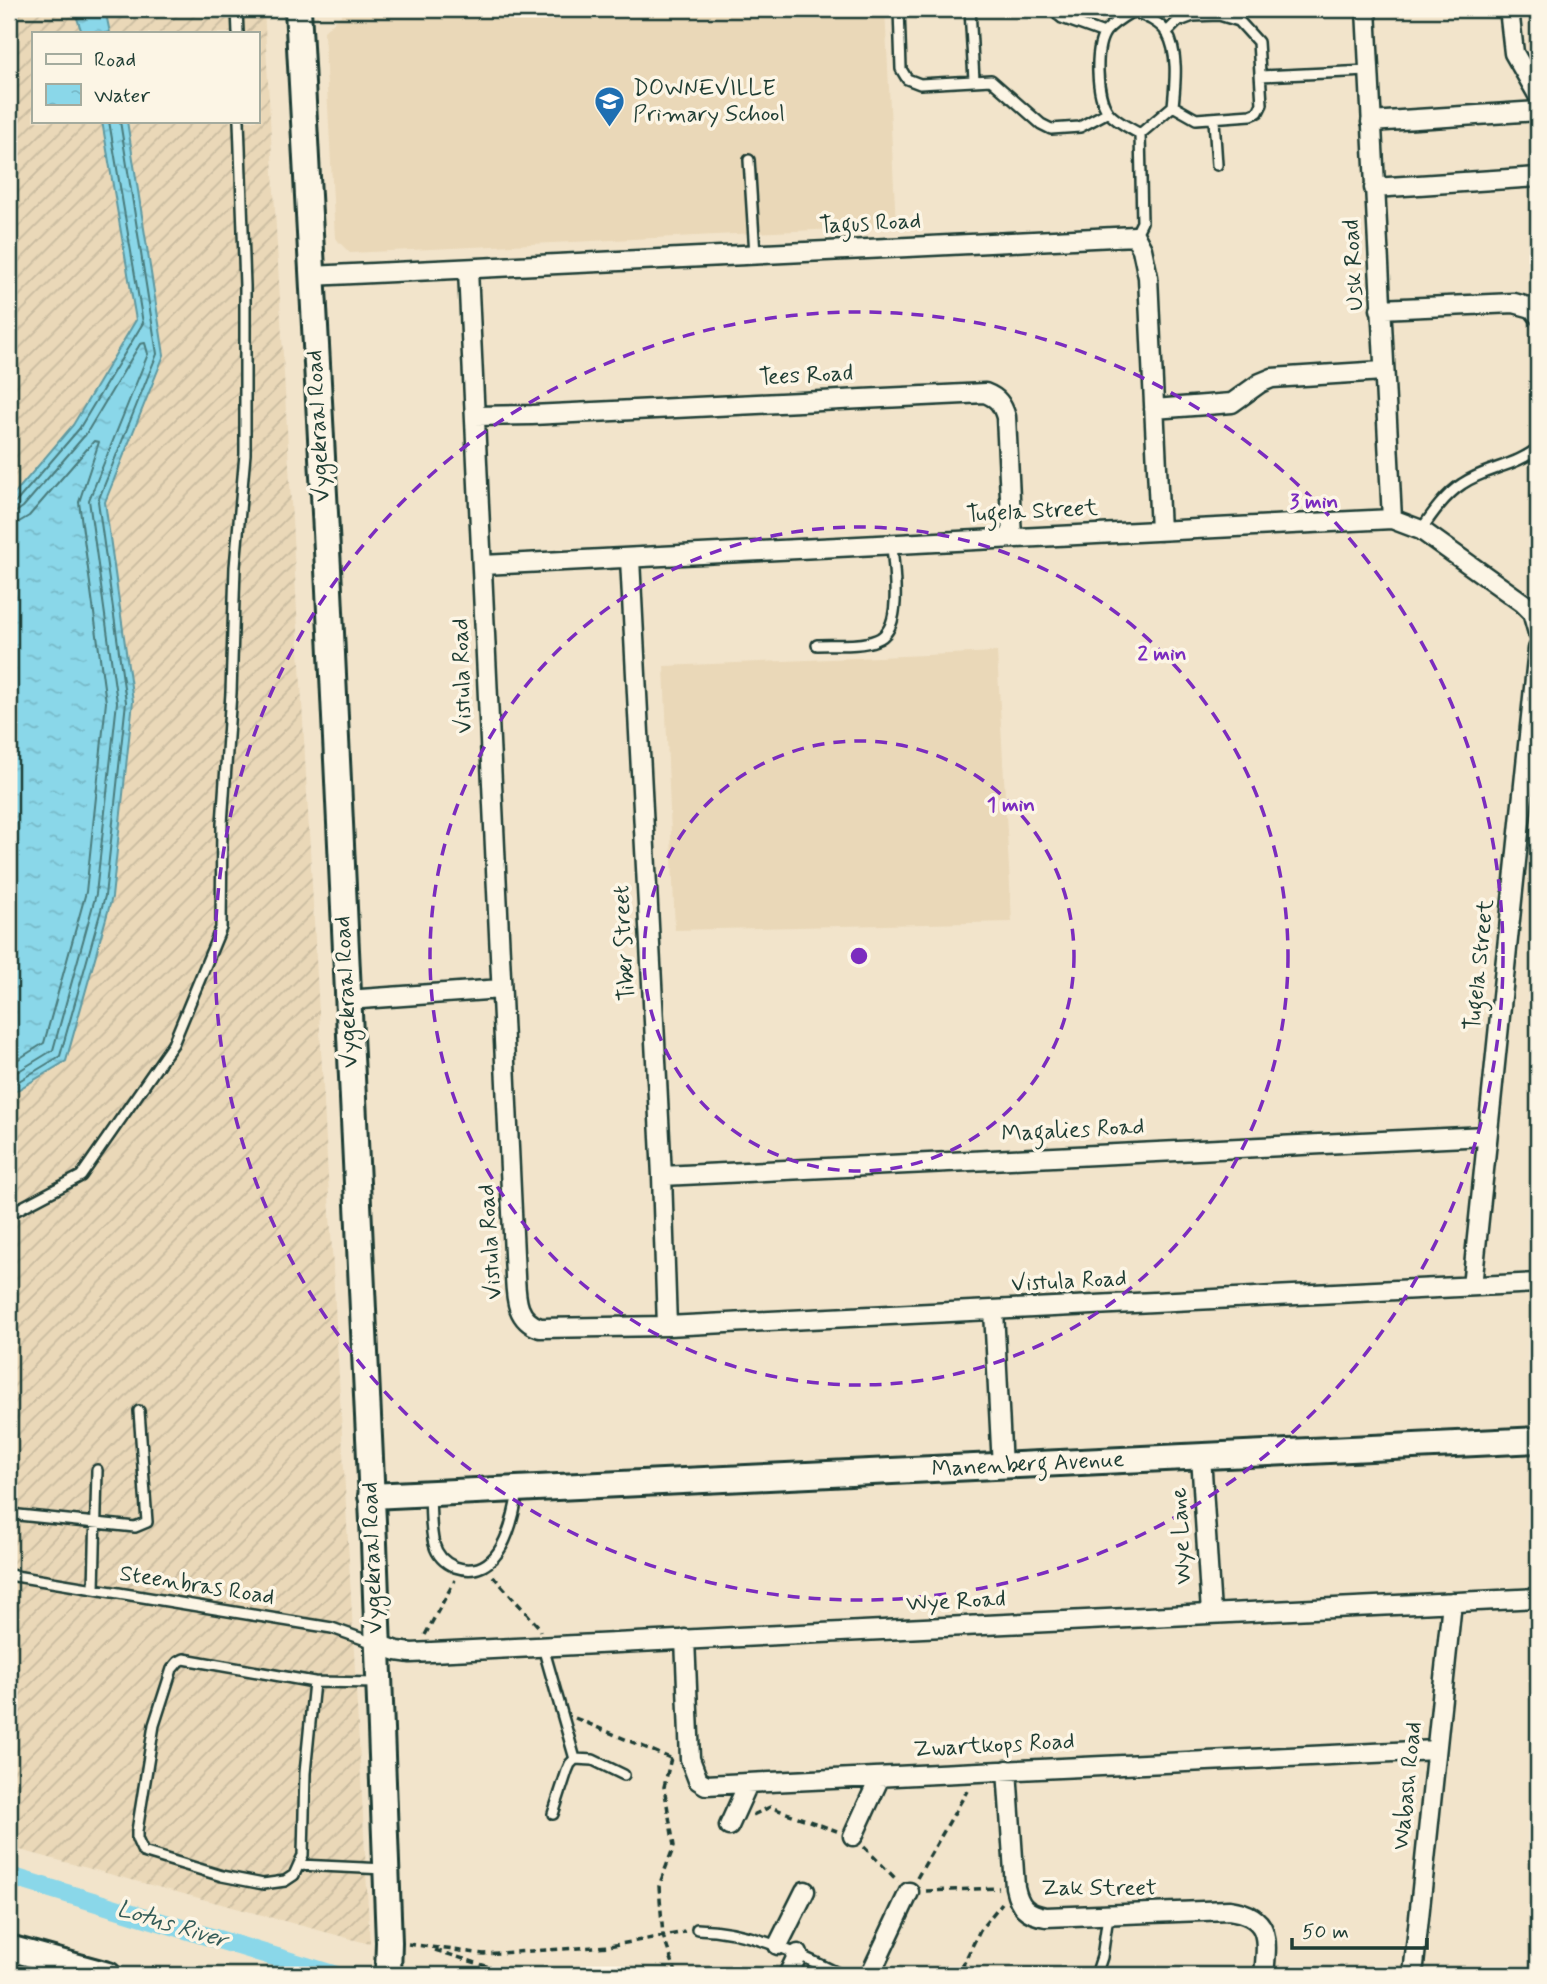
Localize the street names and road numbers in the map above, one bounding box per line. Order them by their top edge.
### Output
street label: Tagus Road [818,206,922,244]
street label: Usk Road [1337,218,1371,312]
street label: Vygekraal Road [300,349,340,503]
street label: Tees Road [758,359,854,393]
street label: Tugela Street [965,494,1099,532]
street label: Vistula Road [446,618,480,734]
street label: Tiber Street [607,884,643,1002]
street label: Tugela Street [1458,897,1504,1032]
street label: Vygekraal Road [328,915,368,1069]
street label: Magalies Road [1001,1112,1145,1152]
street label: Vistula Road [472,1183,510,1301]
street label: Vistula Road [1010,1264,1128,1300]
street label: Manenberg Avenue [931,1445,1125,1487]
street label: Vygekraal Road [355,1481,393,1635]
street label: Wye Lane [1164,1486,1200,1585]
street label: Steenbras Road [117,1559,277,1613]
street label: Wye Road [905,1584,1007,1620]
street label: Wabash Road [1386,1720,1430,1852]
street label: Zwartkops Road [913,1727,1075,1765]
street label: Zak Street [1041,1874,1157,1904]

